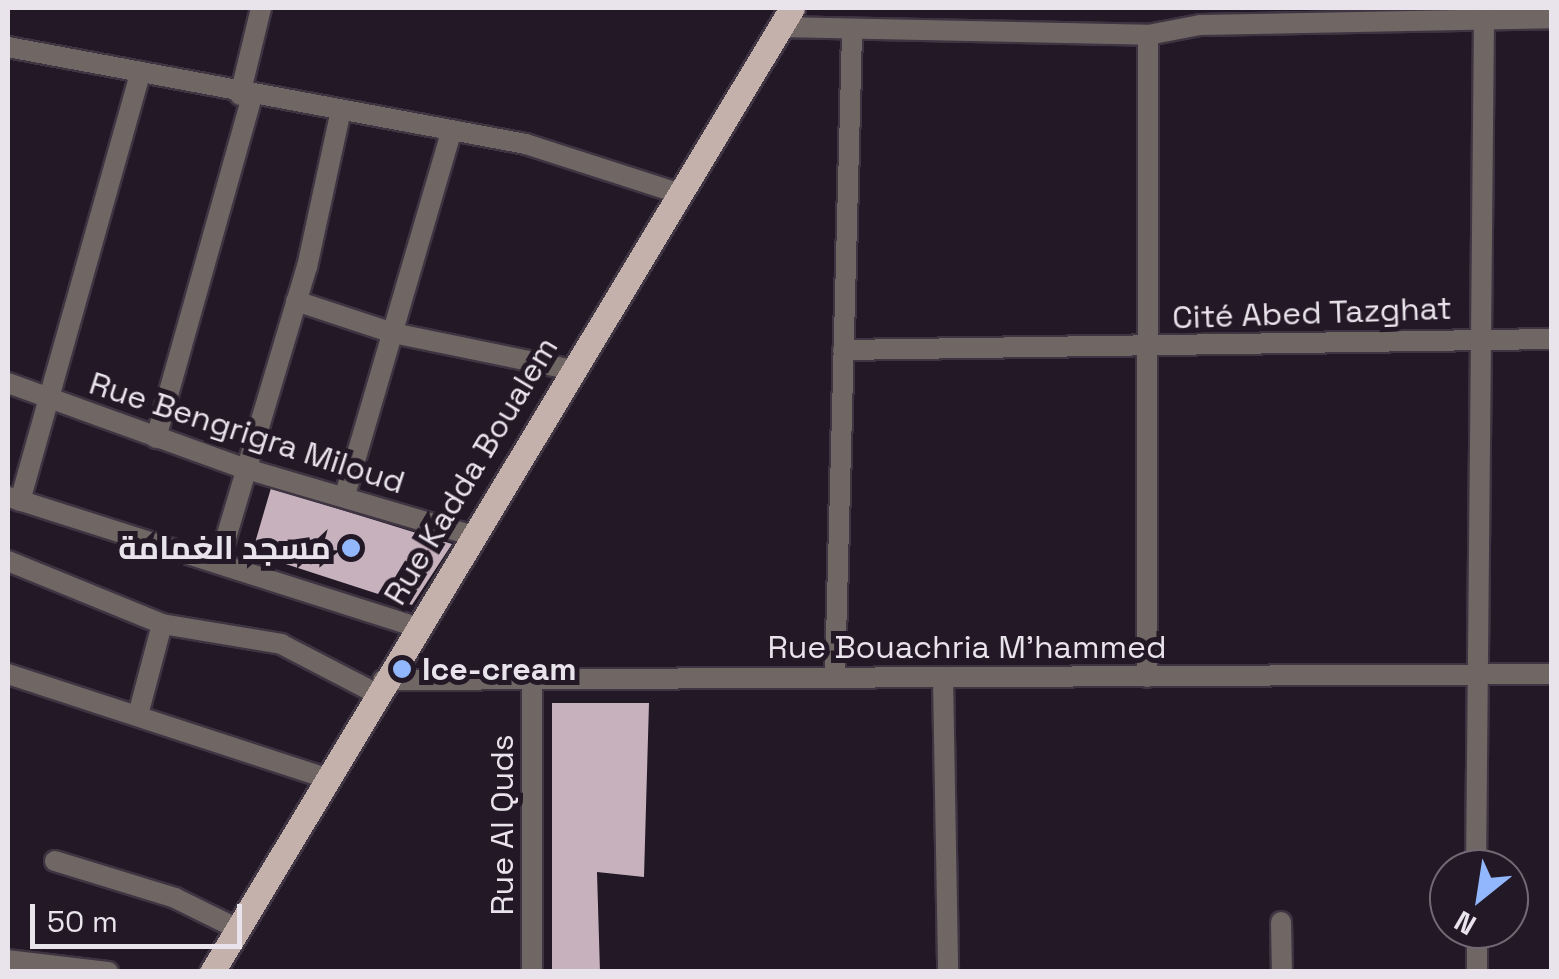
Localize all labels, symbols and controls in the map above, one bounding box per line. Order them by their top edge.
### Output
street label: Cité Abed Tazghat [1171,289,1453,337]
street label: Rue Kadda Boualem [376,330,566,612]
street label: Rue Bengrigra Miloud [85,364,409,502]
place label: مسجد الغمامة [118,529,331,567]
marker: مسجد الغمامة [340,537,362,559]
street label: Rue Bouachria M'hammed [767,628,1167,666]
place label: Ice-cream [422,650,577,688]
marker: Ice-cream [391,658,413,680]
street label: Rue Al Quds [483,734,521,916]
north arrow [1429,849,1529,949]
scale bar [35,884,248,946]
text: 50 m [47,902,118,941]
text: N [1448,903,1482,944]

